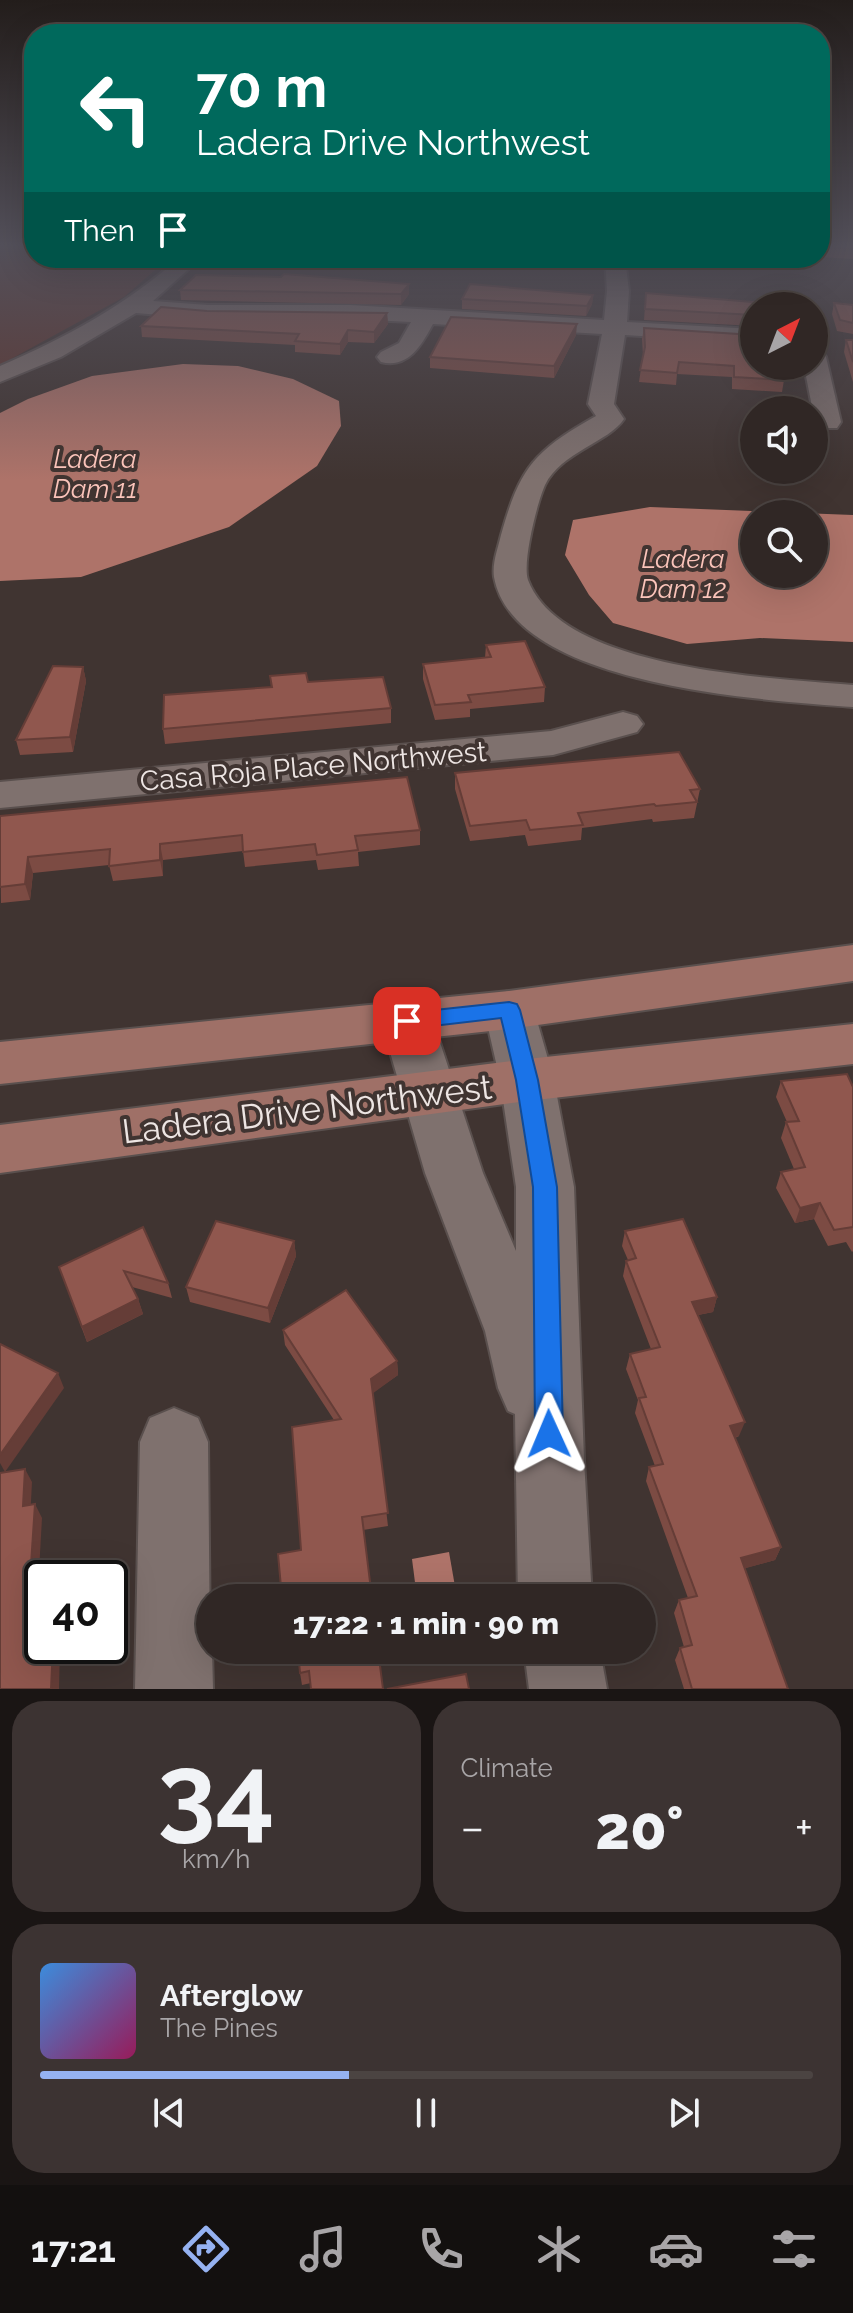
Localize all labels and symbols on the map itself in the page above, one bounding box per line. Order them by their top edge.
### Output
north arrow [740,292,828,380]
water label: Ladera Dam 11 [53,444,137,504]
water label: Ladera Dam 12 [640,544,726,604]
street label: Casa Roja Place Northwest [139,735,488,798]
pin [373,987,441,1055]
street label: Ladera Drive Northwest [120,1066,495,1152]
position arrow [507,1392,591,1476]
speed limit sign: 40 [24,1560,128,1664]

